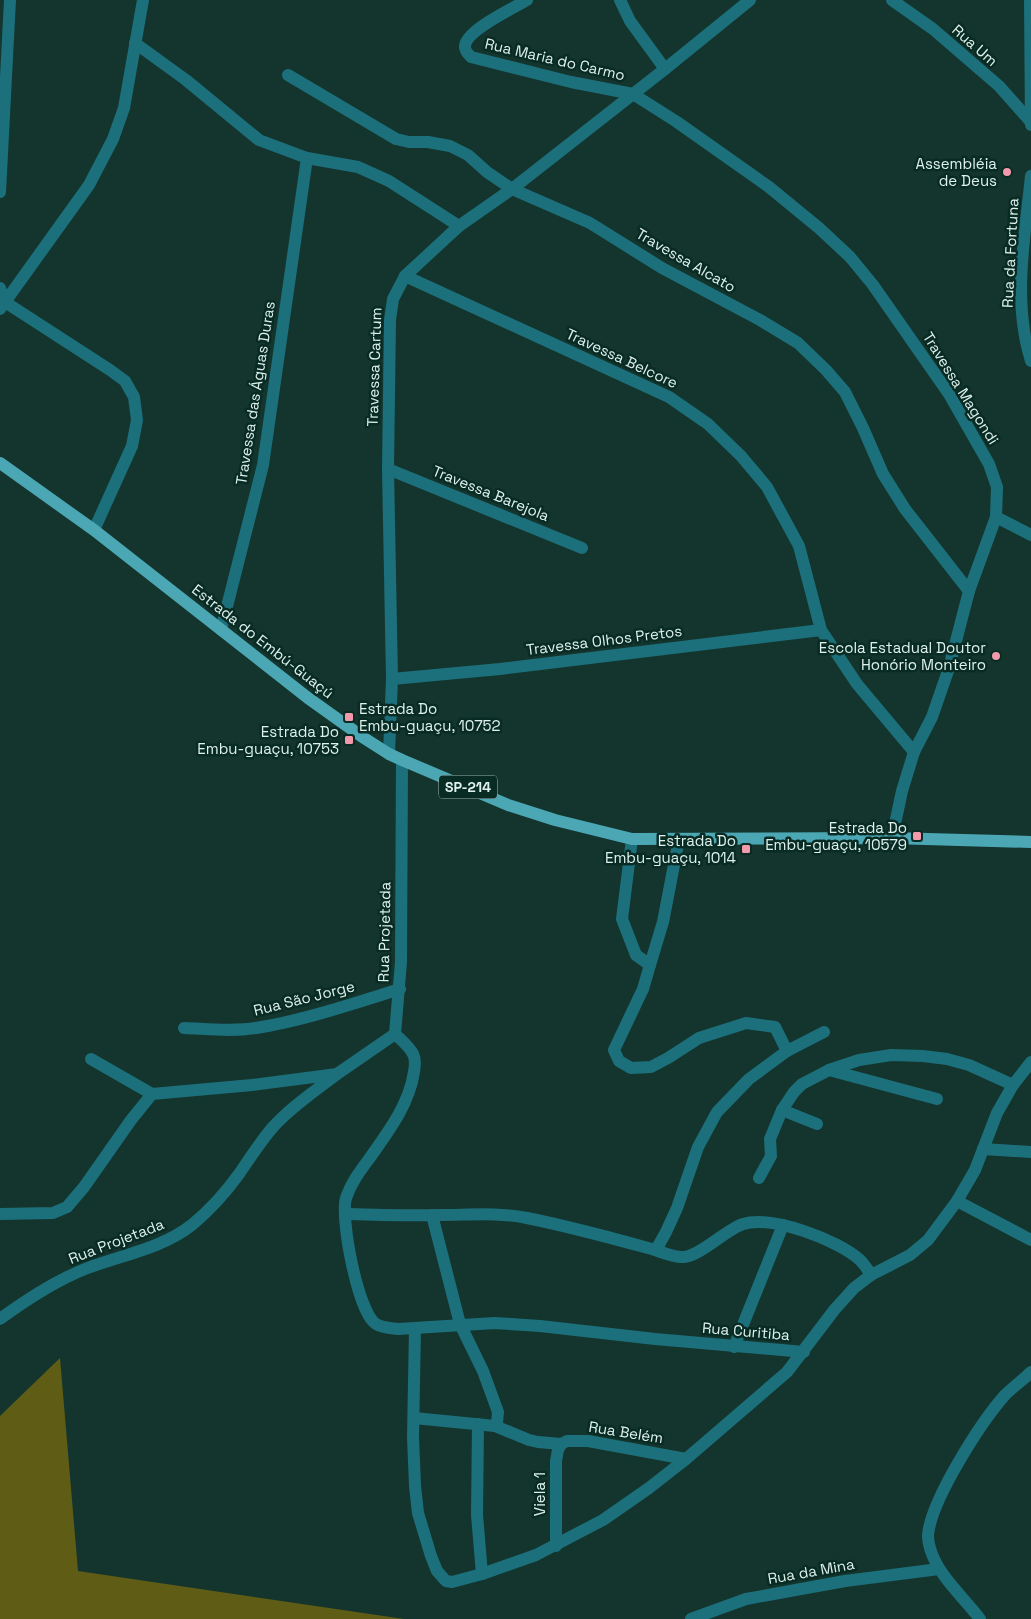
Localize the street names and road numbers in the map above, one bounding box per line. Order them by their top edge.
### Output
street label: Rua Um [948,20,1002,70]
street label: Rua Maria do Carmo [483,34,627,84]
street label: Rua da Fortuna [998,197,1022,308]
street label: Travessa Alcato [633,224,739,296]
street label: Travessa das Águas Duras [231,300,279,486]
street label: Travessa Cartum [362,307,386,427]
street label: Travessa Belcore [563,324,681,392]
street label: Travessa Magondi [919,328,1003,448]
street label: Travessa Barejola [430,461,553,525]
street label: Estrada do Embú-Guaçú [188,580,338,702]
street label: Travessa Olhos Pretos [525,621,683,659]
road number: SP-214 [439,776,497,799]
street label: Rua Projetada [374,881,394,982]
street label: Rua São Jorge [251,976,357,1020]
street label: Rua Projetada [66,1214,167,1268]
street label: Rua Curitiba [701,1318,791,1344]
street label: Rua Belém [587,1417,665,1447]
street label: Viela 1 [530,1472,549,1516]
street label: Rua da Mina [766,1554,856,1588]

